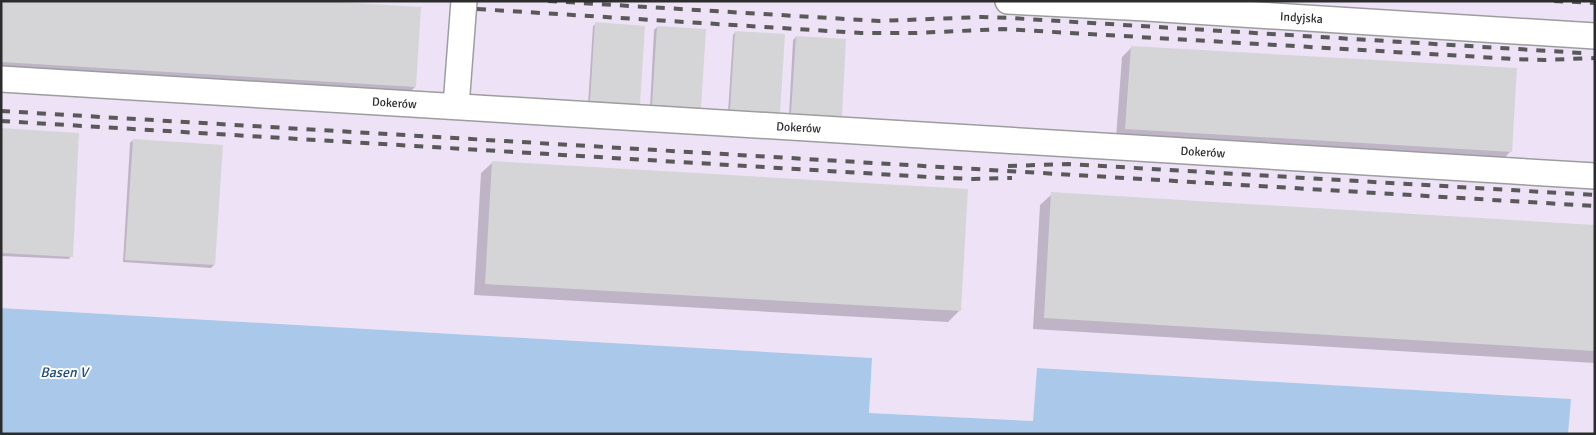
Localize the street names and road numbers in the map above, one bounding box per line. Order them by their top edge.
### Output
street label: Indyjska [1280,9,1323,27]
street label: Dokerów [371,94,417,112]
street label: Dokerów [776,119,822,136]
street label: Dokerów [1180,143,1226,161]

